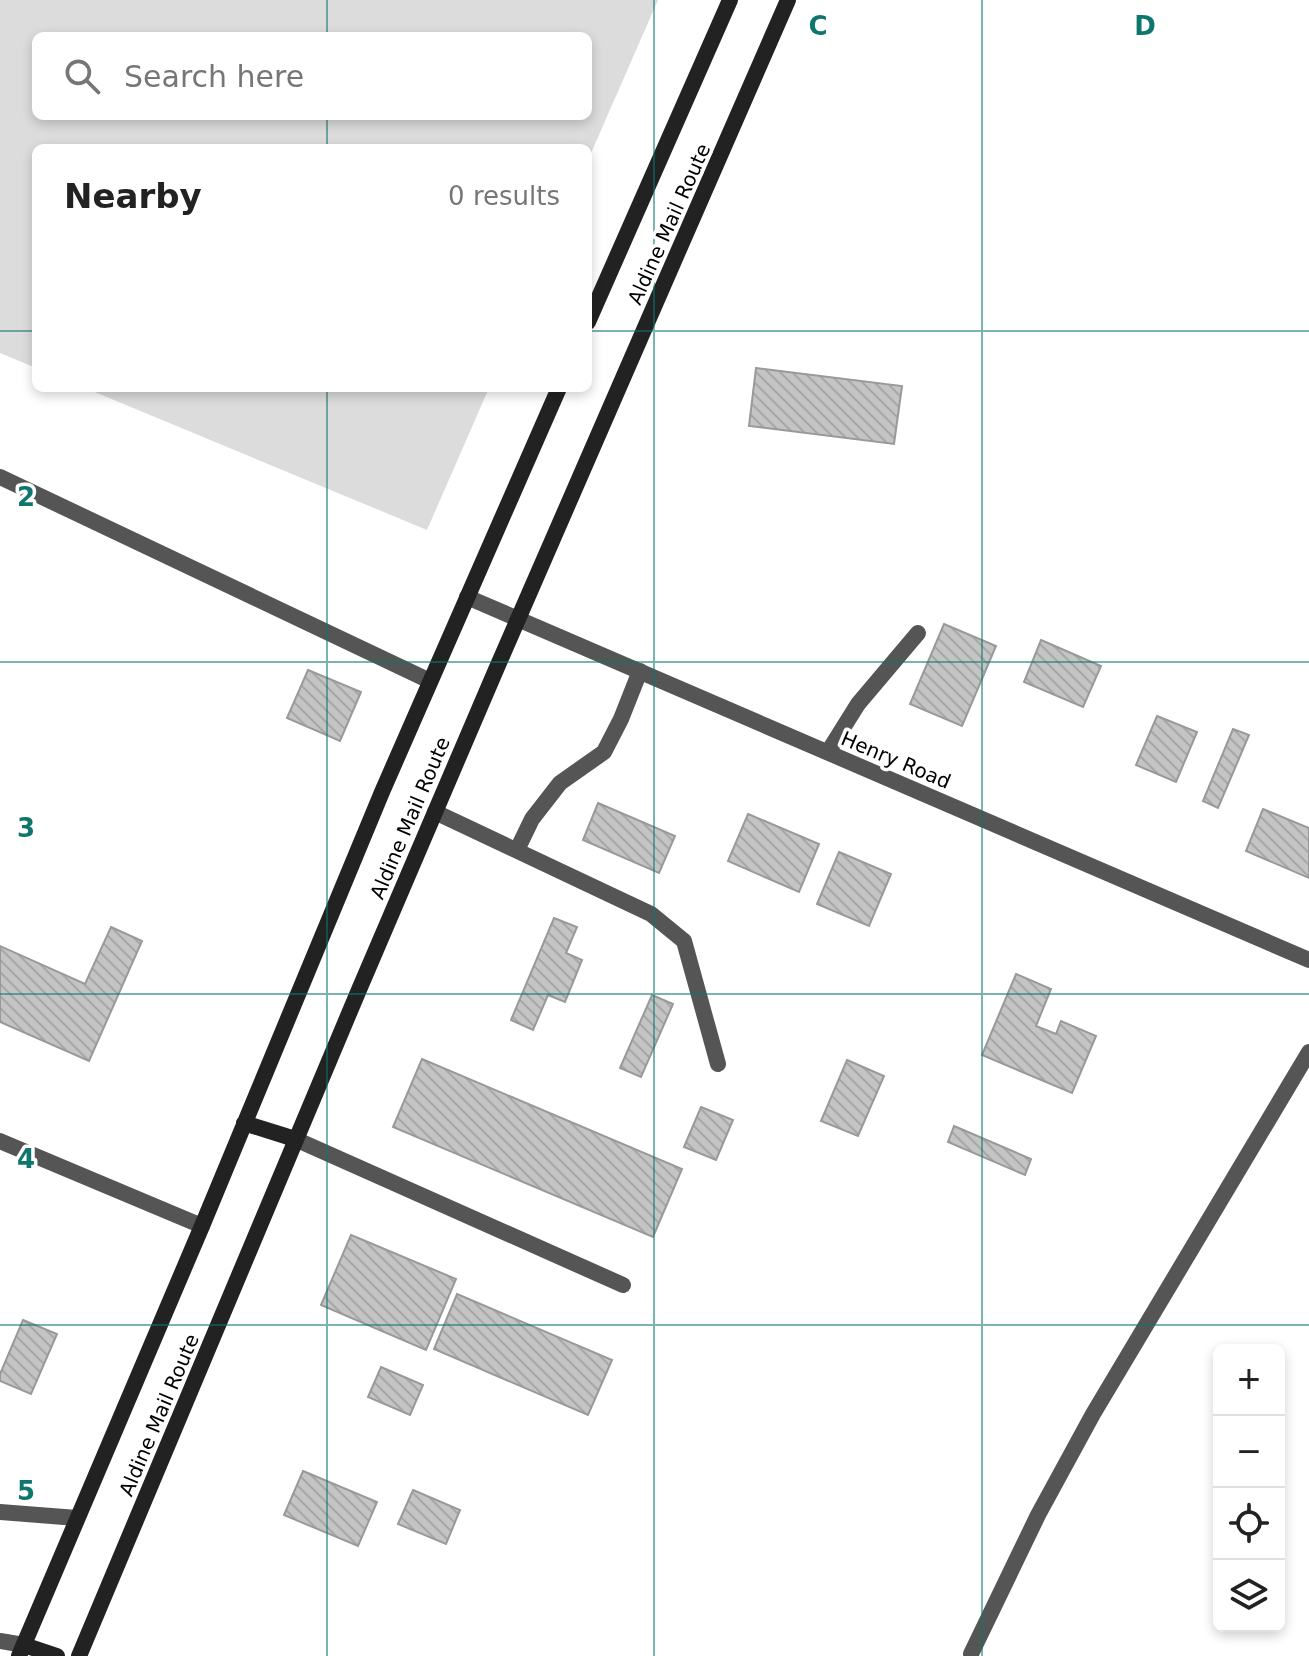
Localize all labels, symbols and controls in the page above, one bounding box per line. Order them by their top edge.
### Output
text: C [808,11,828,41]
text: D [1134,11,1156,41]
search box [32,32,592,120]
icon: search [60,54,104,98]
text: Search here [124,59,304,94]
street label: Aldine Mail Route [623,140,715,308]
text: Nearby [64,176,202,216]
text: 0 results [448,181,560,211]
text: 2 [17,482,35,512]
street label: Henry Road [838,726,954,794]
street label: Aldine Mail Route [365,733,455,903]
text: 3 [17,813,35,843]
text: 4 [17,1144,35,1174]
street label: Aldine Mail Route [114,1330,204,1500]
map controls [1213,1344,1285,1632]
button: + [1213,1344,1285,1416]
button: − [1213,1416,1285,1488]
text: 5 [17,1476,35,1506]
button: locate [1213,1488,1285,1560]
button: layers [1213,1560,1285,1632]

